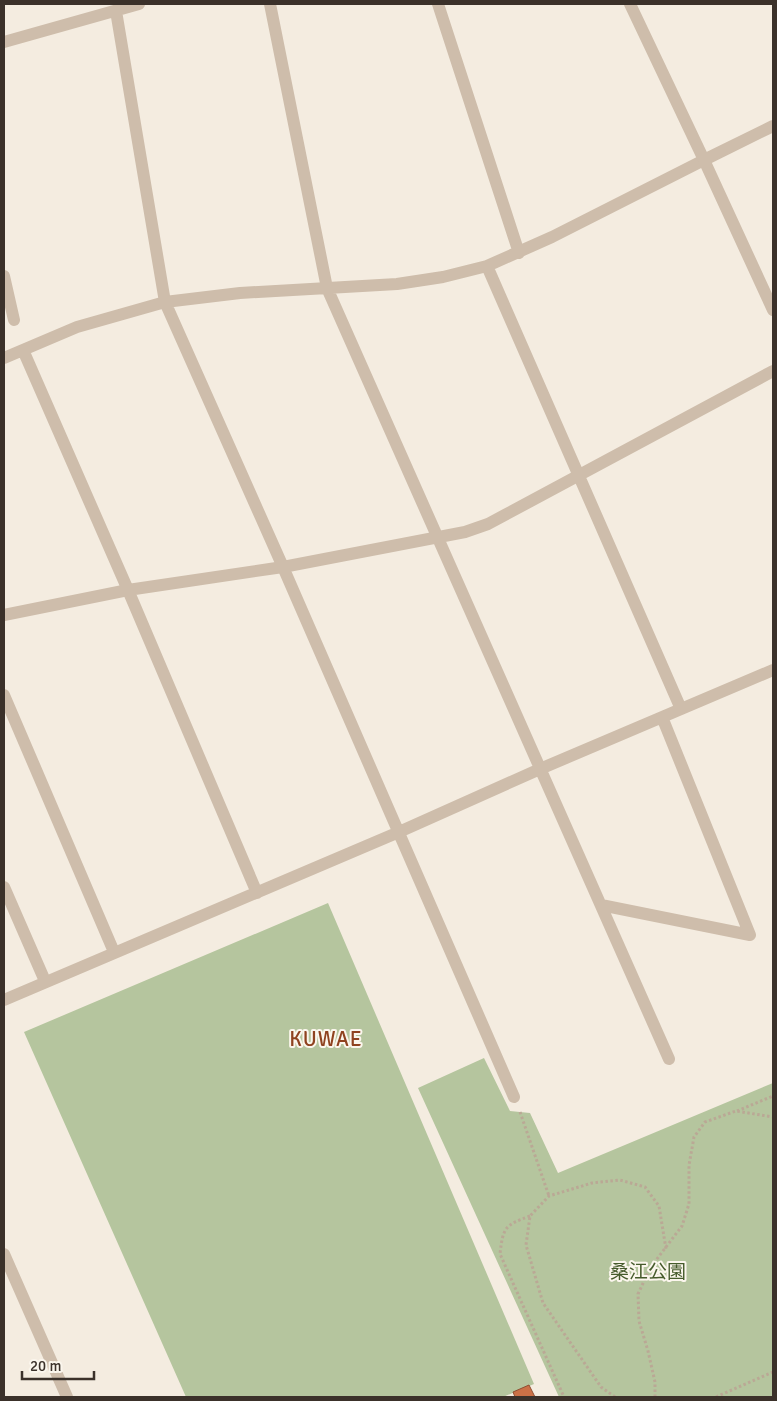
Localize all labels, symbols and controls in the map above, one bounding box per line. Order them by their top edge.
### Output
district label: KUWAE [289,1026,363,1052]
park label: 桑江公園 [610,1260,686,1284]
scale bar [22,1348,95,1380]
text: 20 m [30,1357,61,1375]

